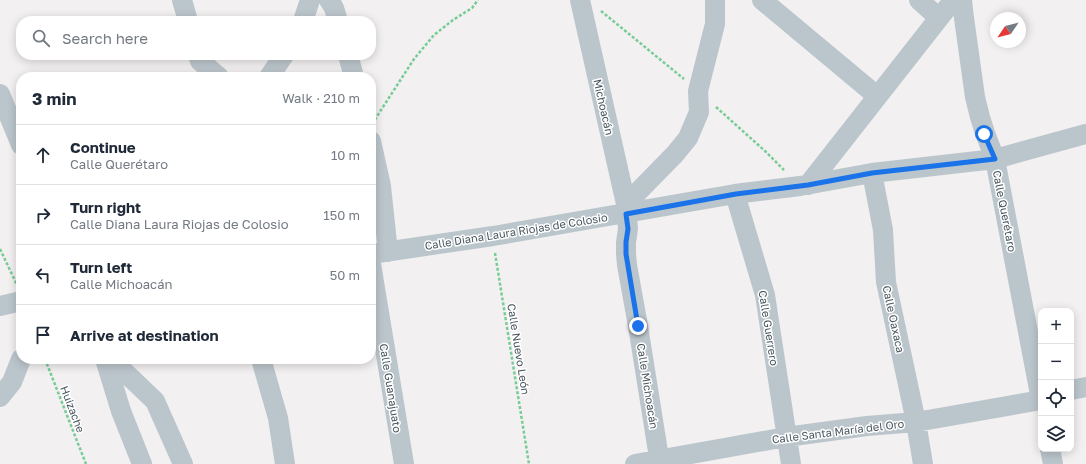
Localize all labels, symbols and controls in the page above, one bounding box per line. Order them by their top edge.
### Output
north arrow [990,12,1026,48]
search box [16,16,376,60]
icon: search [30,27,52,49]
text: Search here [62,29,148,47]
street label: Michoacán [591,78,617,136]
text: 3 min [32,88,76,109]
text: Walk · 210 m [282,90,360,106]
route start [975,125,993,143]
text: Continue [70,138,136,156]
icon: ahead [32,144,54,166]
text: 10 m [331,147,360,163]
text: Calle Querétaro [70,156,168,172]
street label: Calle Querétaro [991,169,1019,253]
text: Turn right [70,198,141,216]
icon: right [32,204,54,226]
text: 150 m [323,207,360,223]
street label: Calle Diana Laura Riojas de Colosio [424,210,609,252]
text: Calle Diana Laura Riojas de Colosio [70,216,289,232]
text: Turn left [70,258,132,276]
icon: left [32,264,54,286]
text: 50 m [330,267,360,283]
text: Calle Michoacán [70,276,172,292]
street label: Calle Oaxaca [881,284,907,354]
street label: Calle Guerrero [757,289,781,367]
street label: Calle Nuevo León [505,302,533,396]
map controls [1038,308,1074,452]
button: + [1038,308,1074,344]
route end [629,317,647,335]
icon: arrive [32,324,54,346]
text: Arrive at destination [70,326,219,344]
street label: Calle Guanajuato [378,342,405,434]
street label: Calle Michoacán [635,342,661,430]
button: − [1038,344,1074,380]
button: locate [1038,380,1074,416]
street label: Huizache [58,384,88,434]
street label: Calle Santa María del Oro [771,416,905,446]
button: layers [1038,416,1074,452]

